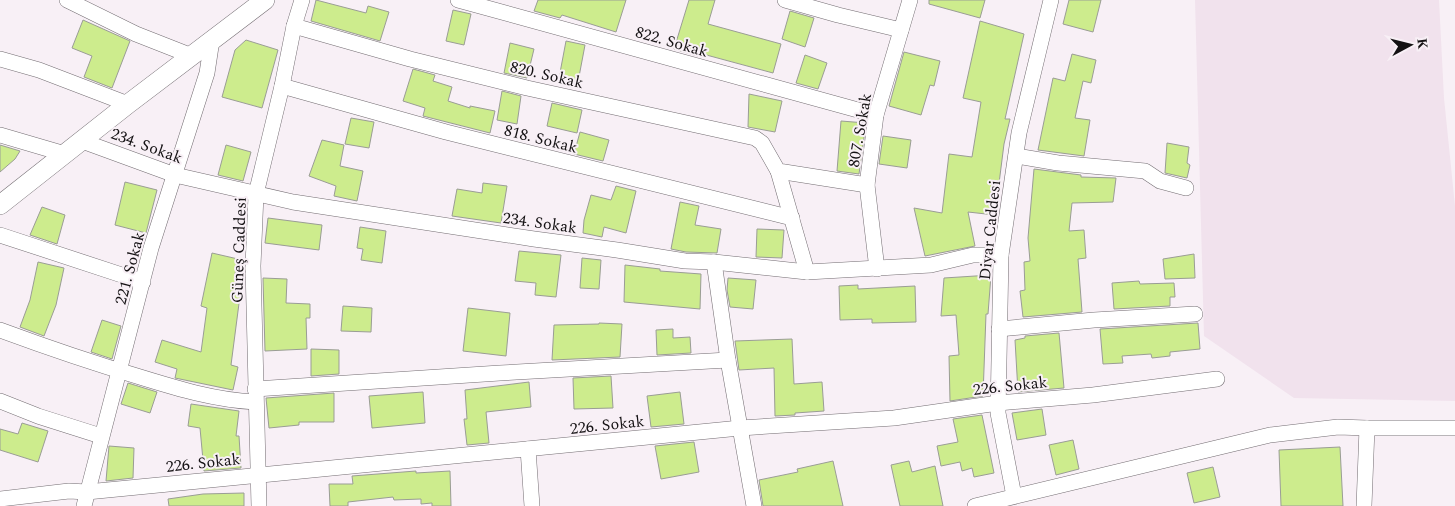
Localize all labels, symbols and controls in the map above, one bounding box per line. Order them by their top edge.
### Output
street label: 822. Sokak [632,20,711,64]
north arrow [1385,20,1435,70]
text: K [1411,37,1434,50]
street label: 820. Sokak [508,55,586,95]
street label: 807. Sokak [842,91,878,169]
street label: 818. Sokak [502,118,580,160]
street label: 234. Sokak [107,122,186,170]
street label: Diyar Caddesi [973,179,1007,281]
street label: Güneş Caddesi [225,197,253,304]
street label: 234. Sokak [501,206,579,240]
street label: 221. Sokak [109,229,151,308]
street label: 226. Sokak [972,370,1049,402]
street label: 226. Sokak [569,409,646,441]
street label: 226. Sokak [165,447,242,479]

